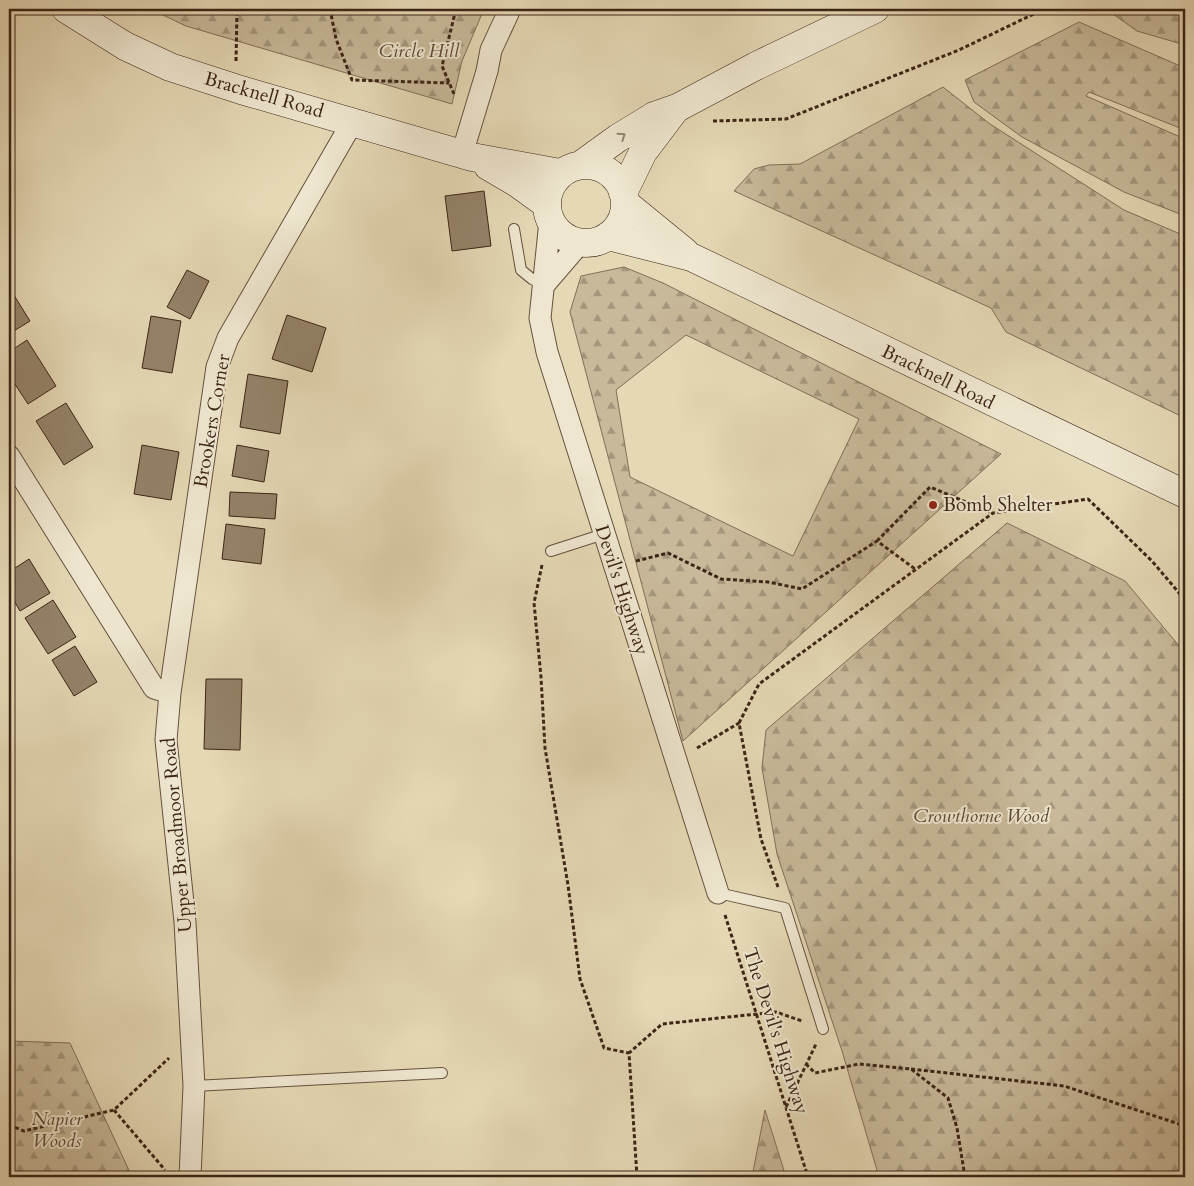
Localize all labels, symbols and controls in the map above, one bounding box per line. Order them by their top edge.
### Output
park label: Circle Hill [379,38,460,64]
street label: Bracknell Road [201,66,327,124]
one-way arrow [616,133,626,142]
street label: Bracknell Road [877,338,999,416]
street label: Brookers Corner [187,352,237,490]
place label: Bomb Shelter [943,492,1053,518]
marker: Bomb Shelter [927,499,939,511]
street label: Devil's Highway [589,522,655,658]
street label: Upper Broadmoor Road [156,737,198,933]
park label: Crowthorne Wood [913,803,1050,829]
street label: The Devil's Highway [737,944,815,1118]
park label: Napier Woods [31,1106,83,1154]

